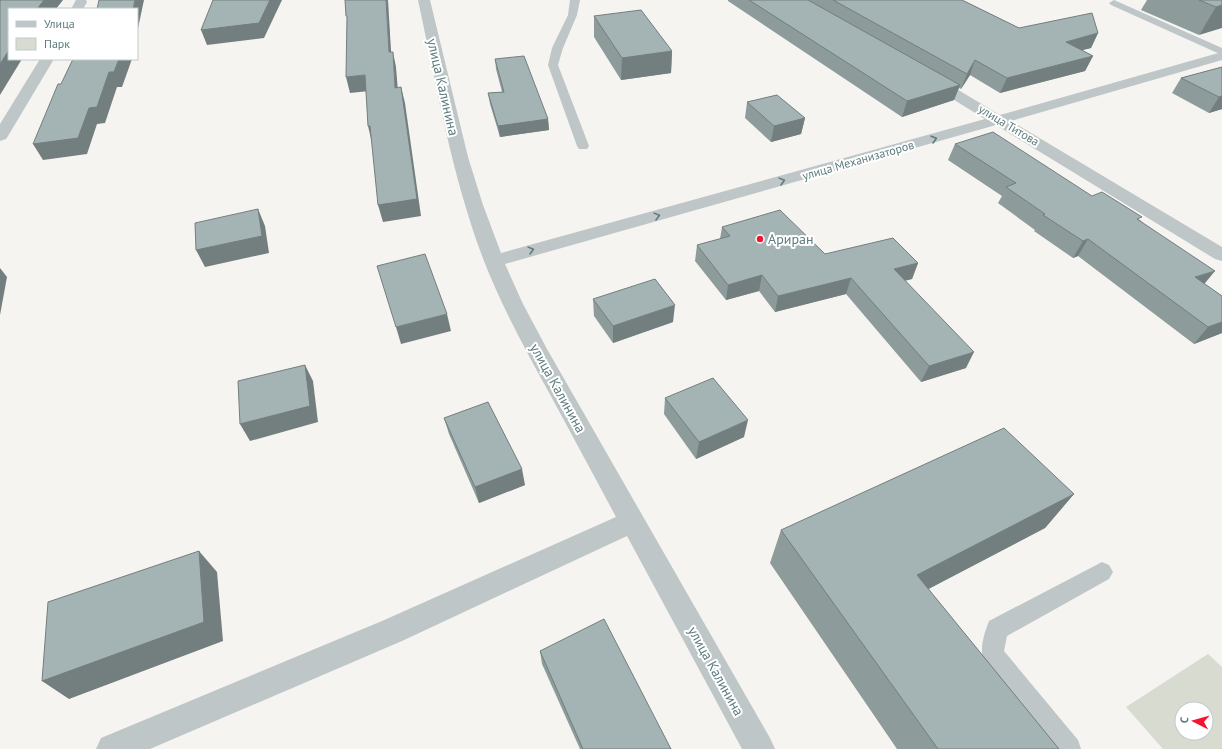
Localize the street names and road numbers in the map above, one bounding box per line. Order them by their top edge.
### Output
street label: улица Калинина [423,37,463,137]
street label: улица Титова [976,101,1042,149]
street label: улица Механизаторов [800,137,916,183]
street label: улица Калинина [526,340,590,436]
street label: улица Калинина [684,623,748,719]

